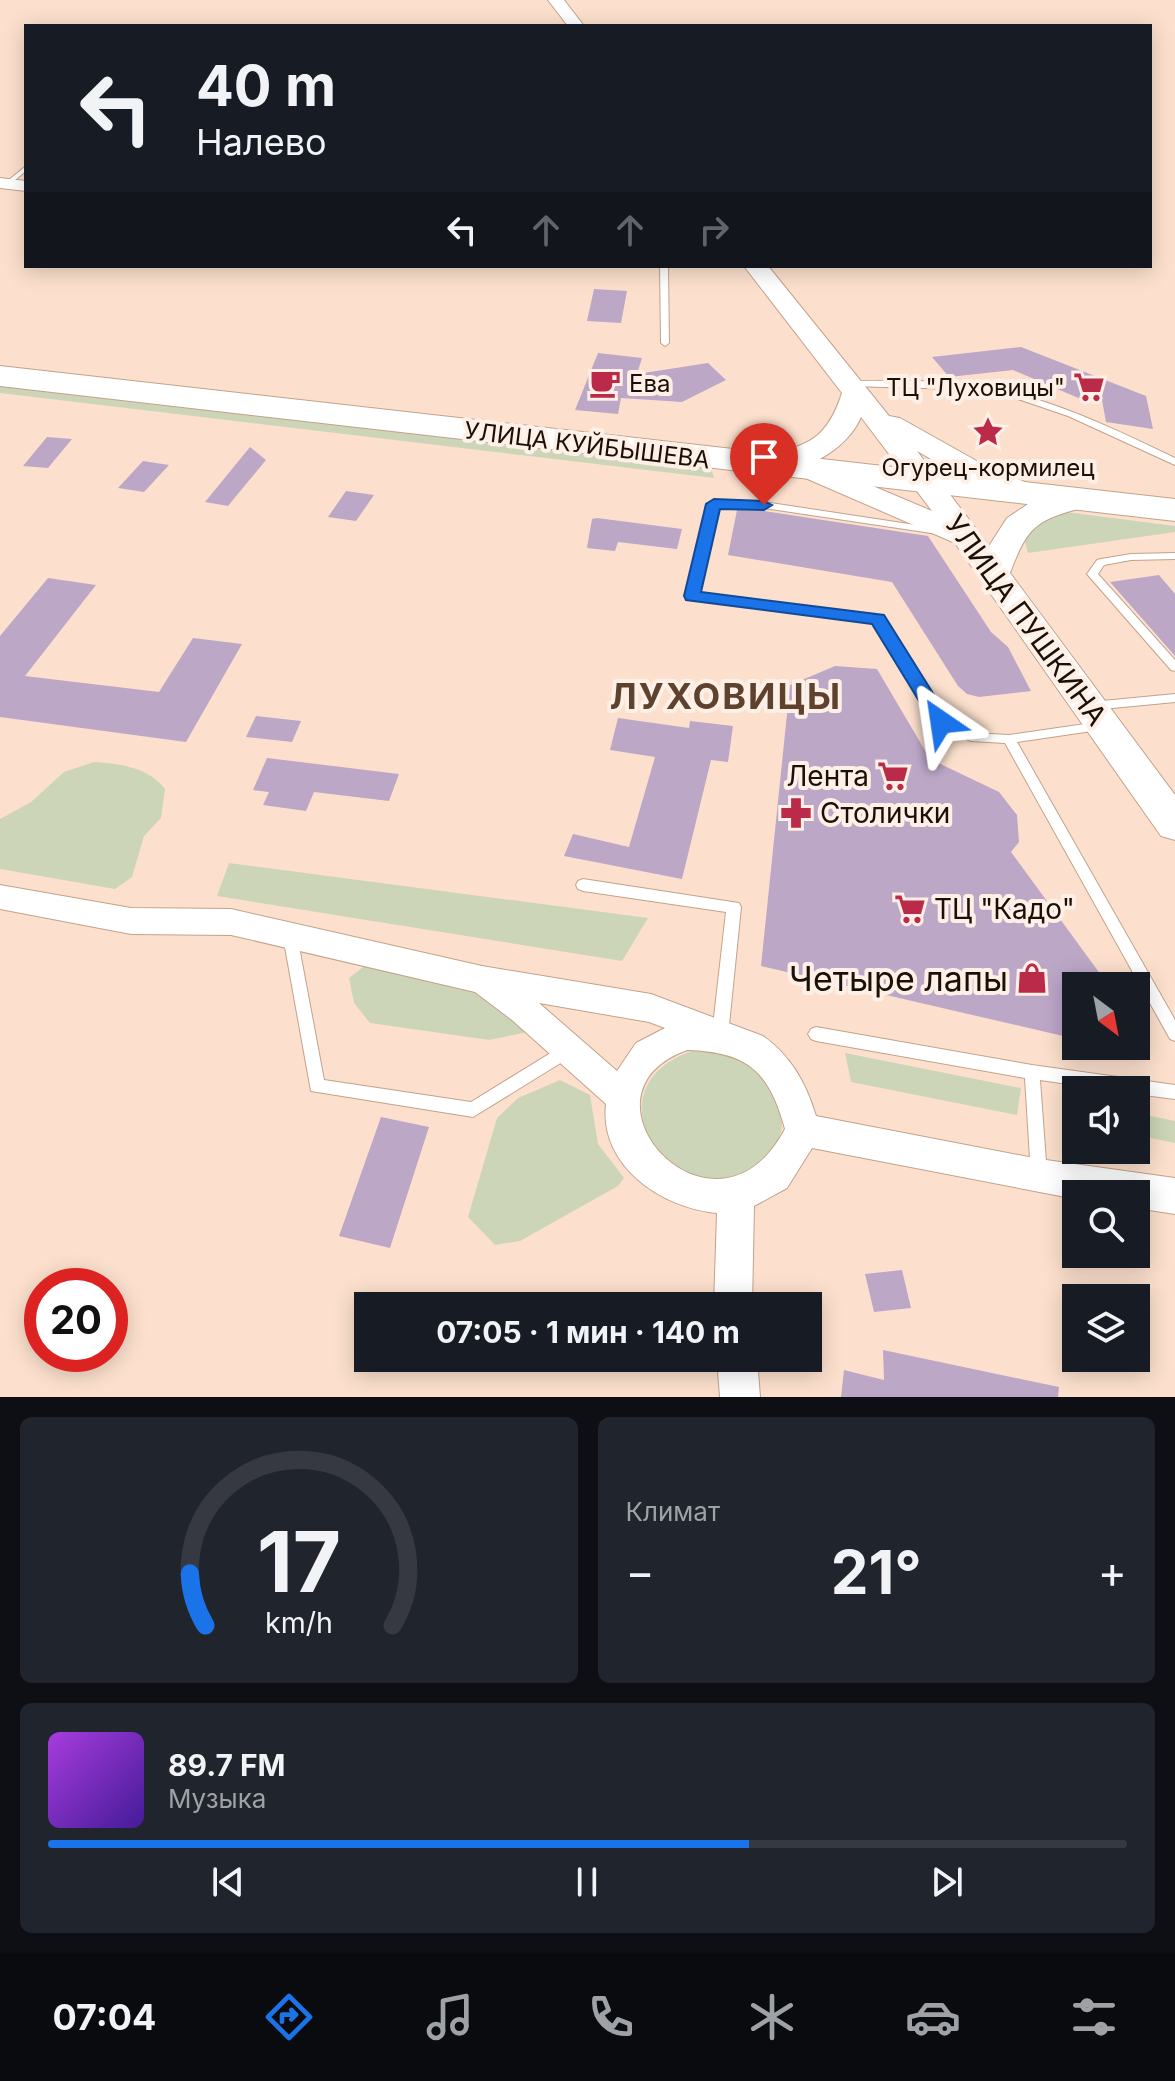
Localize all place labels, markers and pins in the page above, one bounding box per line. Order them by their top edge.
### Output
cafe icon: Ева [588,366,622,400]
place label: Ева [629,369,670,398]
supermarket icon: ТЦ "Луховицы" [1072,370,1106,404]
place label: ТЦ "Луховицы" [886,373,1065,402]
place icon: Огурец-кормилец [971,415,1005,449]
pin [730,423,798,505]
place label: Огурец-кормилец [881,453,1095,482]
place label: Лента [786,759,869,793]
supermarket icon: Лента [876,759,910,793]
pharmacy icon: Столички [779,796,813,830]
place label: Столички [820,796,950,830]
supermarket icon: ТЦ "Кадо" [893,892,927,926]
place label: ТЦ "Кадо" [934,892,1075,926]
place label: Четыре лапы [789,958,1008,999]
shop icon: Четыре лапы [1015,961,1049,995]

